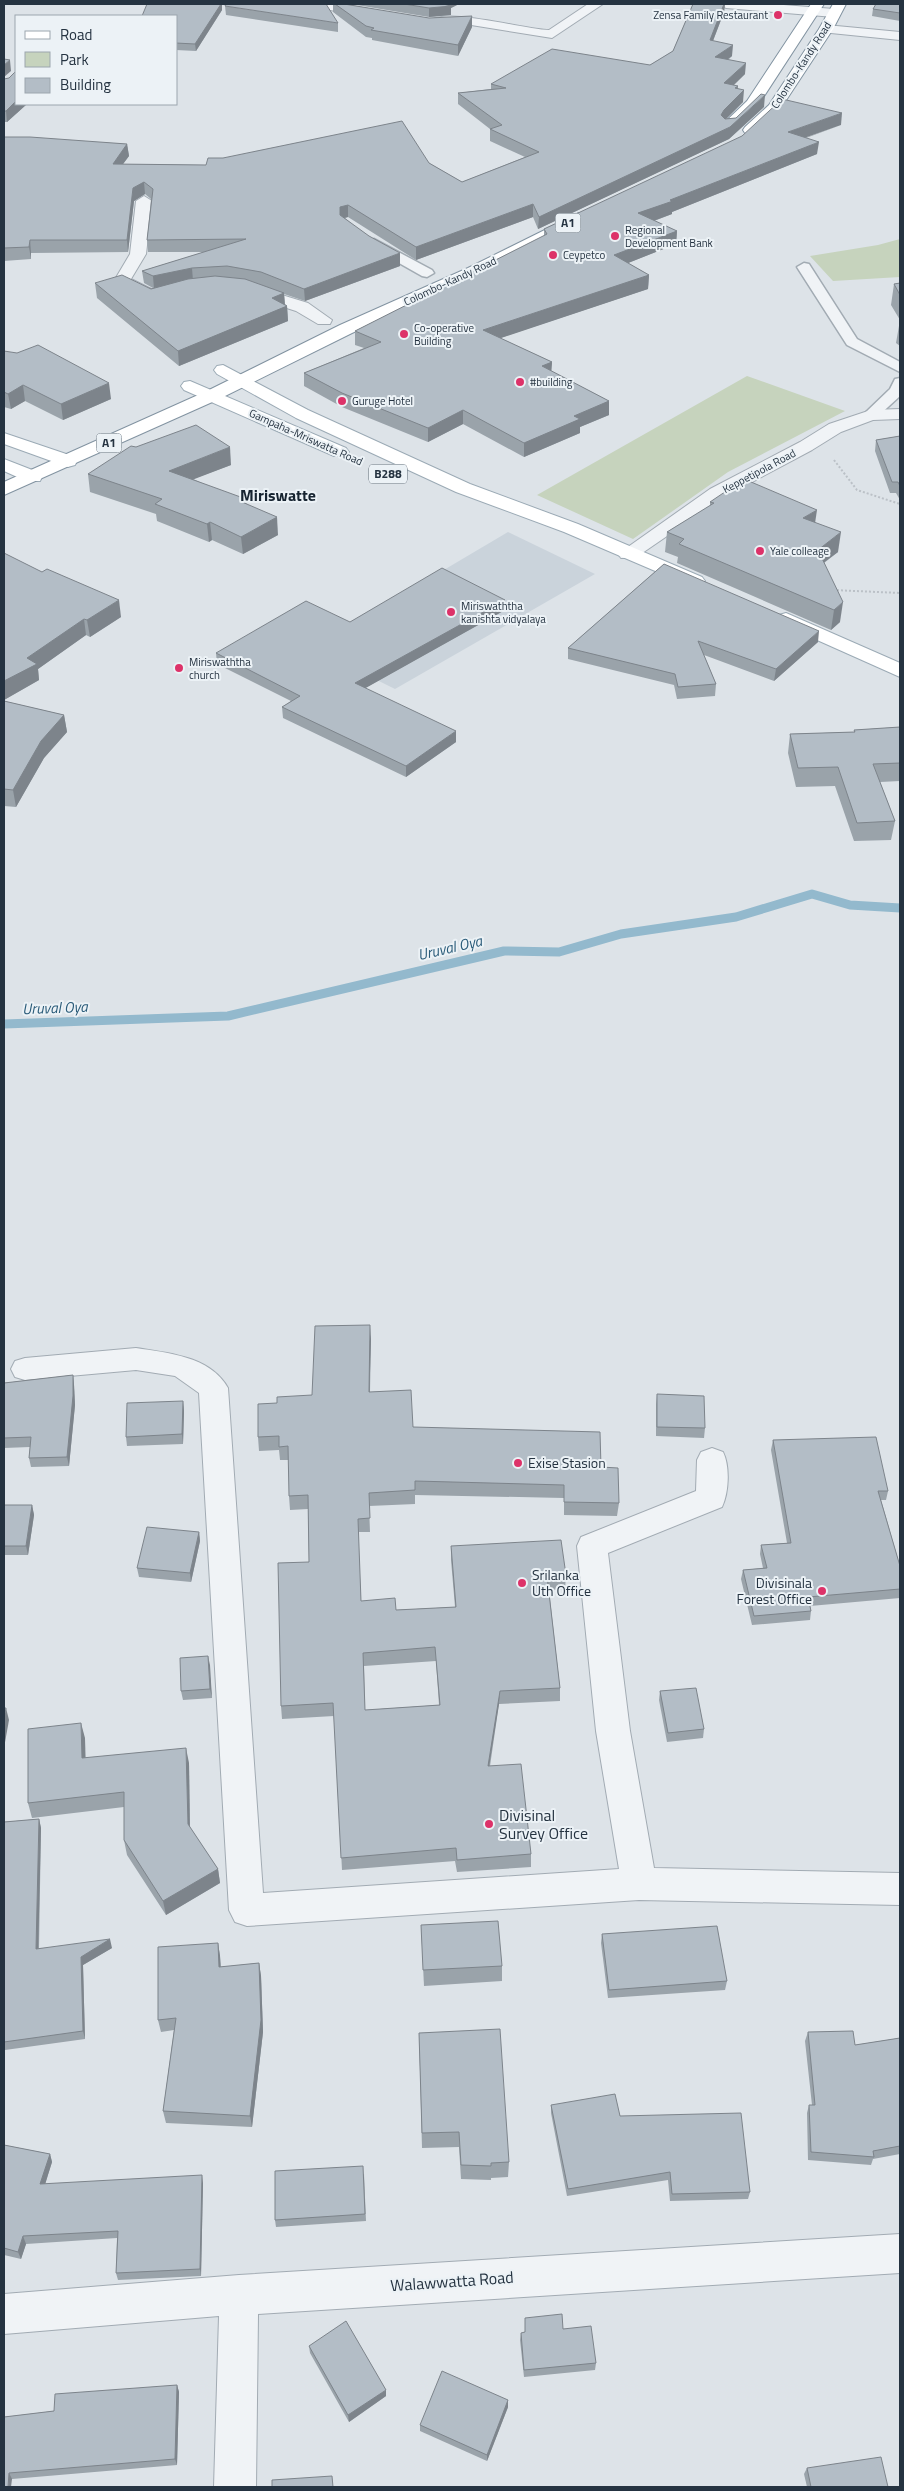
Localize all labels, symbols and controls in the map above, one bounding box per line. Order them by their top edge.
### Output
place label: Zensa Family Restaurant [653,7,768,23]
marker: Zensa Family Restaurant [772,9,784,21]
legend [15,15,178,105]
street label: Colombo-Kandy Road [767,18,835,112]
text: Road [60,23,92,46]
text: Park [60,48,89,71]
text: Building [60,73,111,96]
road number: A1 [556,214,580,232]
place label: Regional Development Bank [625,222,714,251]
marker: Regional Development Bank [609,230,621,242]
place label: Ceypetco [563,247,606,263]
marker: Ceypetco [547,249,559,261]
street label: Colombo-Kandy Road [401,252,499,310]
place label: Co-operative Building [414,320,474,349]
marker: Co-operative Building [398,328,410,340]
place label: #building [530,374,573,390]
marker: #building [514,376,526,388]
place label: Guruge Hotel [352,393,413,409]
marker: Guruge Hotel [336,395,348,407]
street label: Gampaha-Mriswatta Road [247,405,366,469]
road number: A1 [96,433,122,452]
street label: Keppetipola Road [720,445,799,497]
road number: B288 [369,464,407,484]
district label: Miriswatte [240,483,316,507]
place label: Yale colleage [770,543,830,559]
marker: Yale colleage [754,545,766,557]
place label: Miriswaththa kanishta vidyalaya [461,598,546,627]
marker: Miriswaththa kanishta vidyalaya [445,606,457,618]
place label: Miriswaththa church [189,654,251,683]
marker: Miriswaththa church [173,662,185,674]
water label: Uruval Oya [416,929,486,966]
water label: Uruval Oya [22,995,89,1020]
place label: Exise Stasion [528,1452,606,1473]
marker: Exise Stasion [512,1457,524,1469]
place label: Srilanka Uth Office [532,1564,591,1601]
place label: Divisinala Forest Office [737,1572,812,1609]
marker: Srilanka Uth Office [516,1577,528,1589]
marker: Divisinala Forest Office [816,1585,828,1597]
place label: Divisinal Survey Office [499,1803,588,1845]
marker: Divisinal Survey Office [483,1818,495,1830]
street label: Walawwatta Road [390,2265,514,2297]

